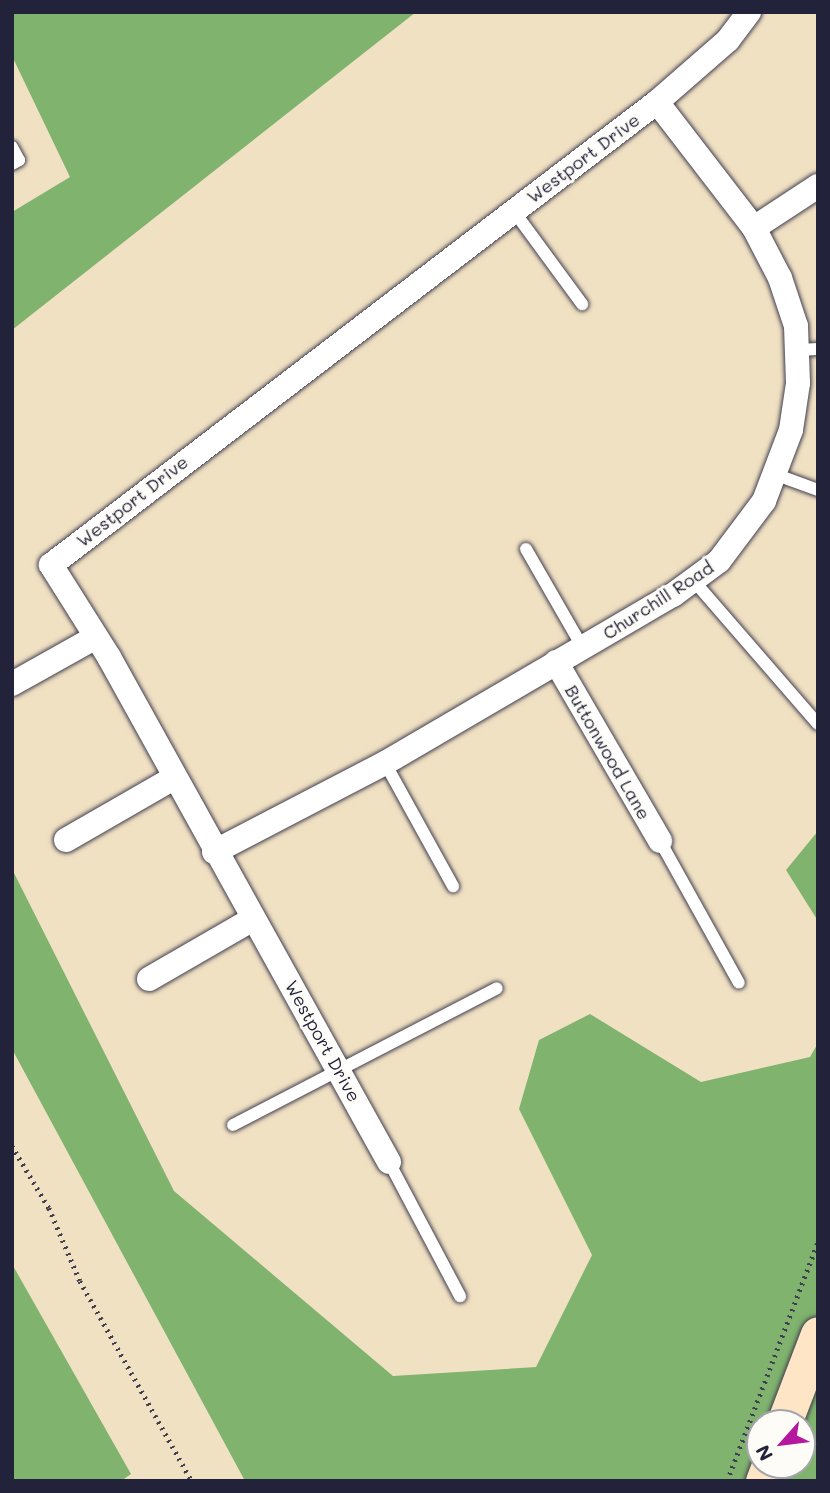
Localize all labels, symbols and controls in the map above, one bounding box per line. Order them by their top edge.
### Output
street label: Westport Drive [522,109,644,207]
street label: Westport Drive [72,451,192,551]
street label: Churchill Road [599,556,717,644]
street label: Buttonwood Lane [561,681,655,823]
street label: Westport Drive [281,976,365,1106]
north arrow [746,1409,816,1479]
text: N [749,1441,778,1465]

